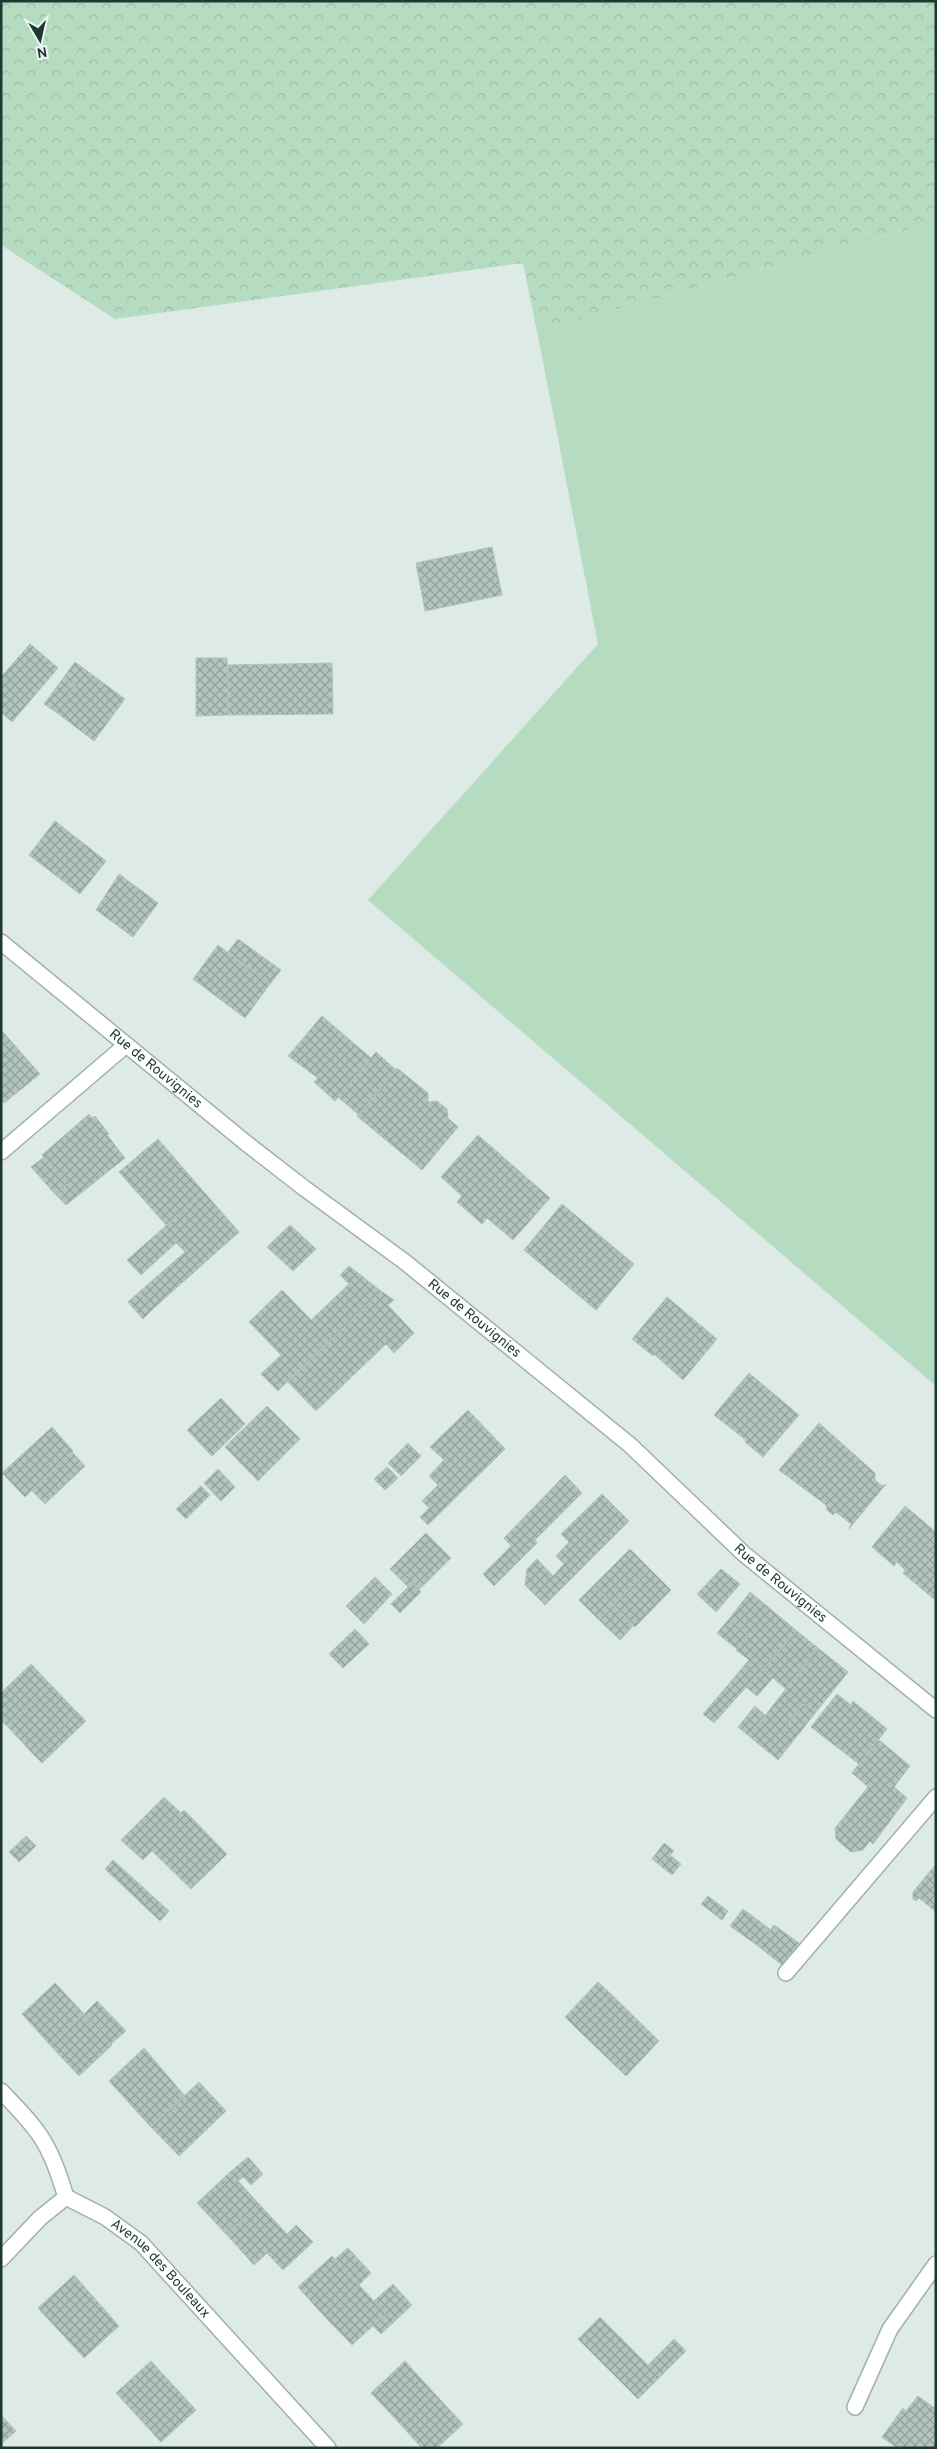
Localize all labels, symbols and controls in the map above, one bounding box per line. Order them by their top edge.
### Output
north arrow [15,15,65,65]
text: N [35,42,48,61]
street label: Rue de Rouvignies [106,1026,206,1112]
street label: Rue de Rouvignies [424,1275,525,1361]
street label: Rue de Rouvignies [730,1540,830,1626]
street label: Avenue des Bouleaux [107,2215,214,2322]

